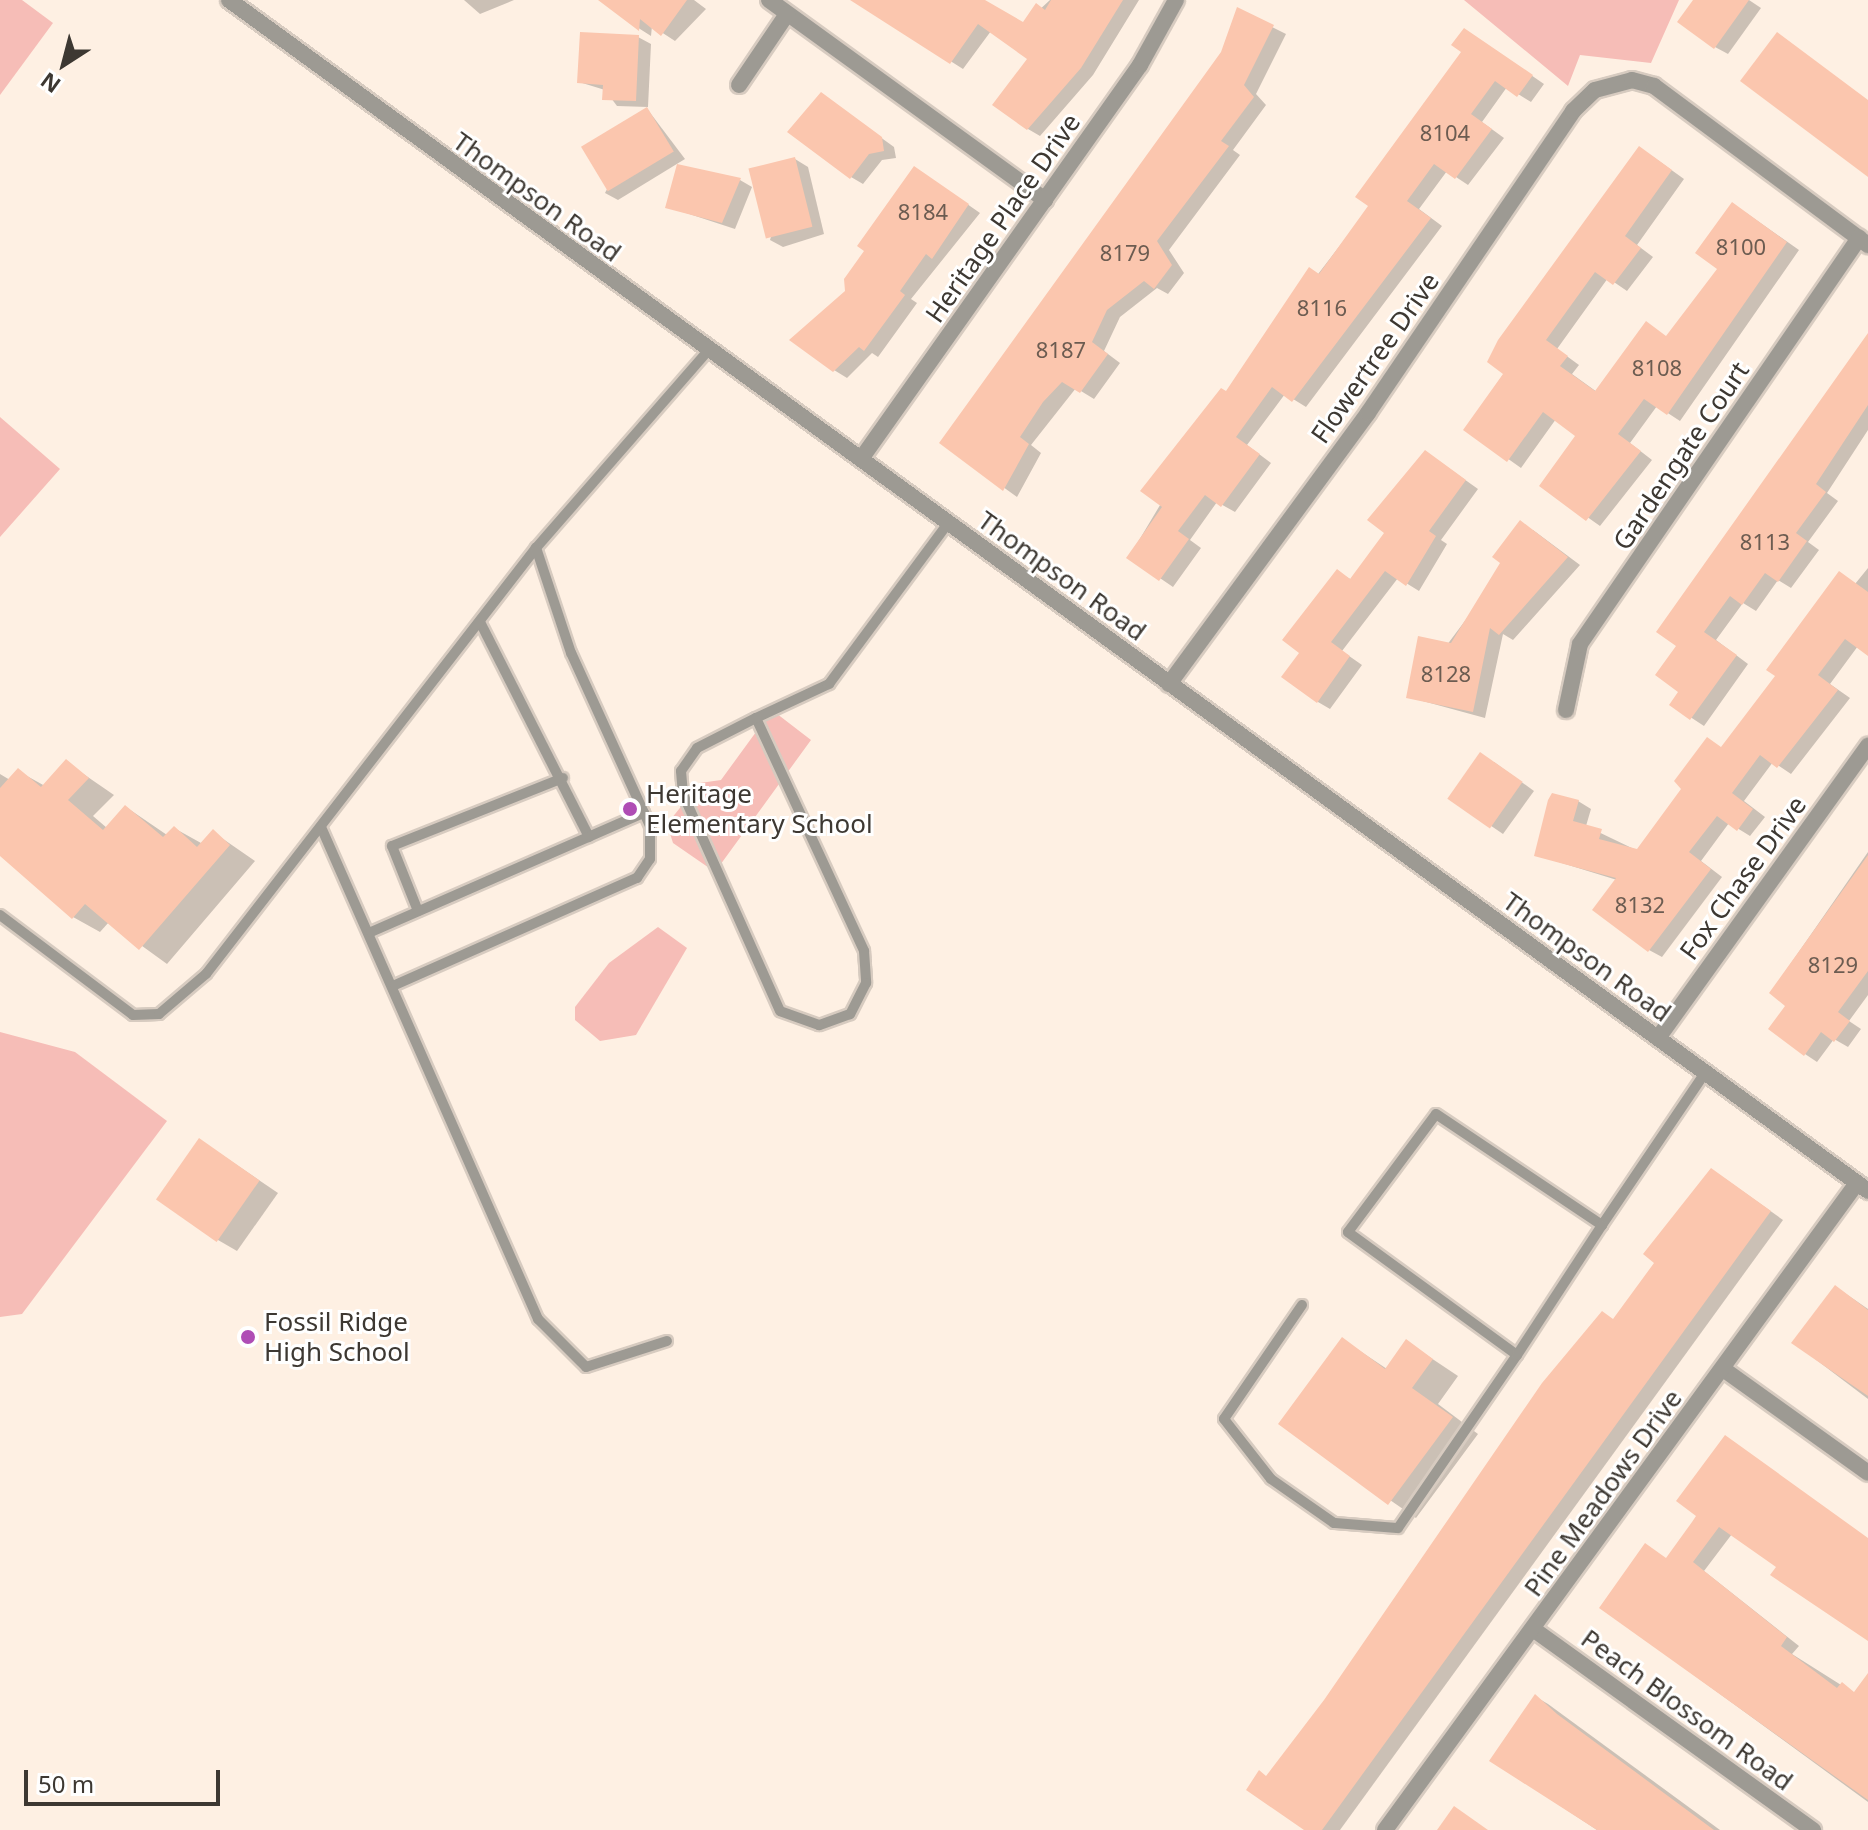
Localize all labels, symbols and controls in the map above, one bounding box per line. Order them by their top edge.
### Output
north arrow [24,24,104,104]
text: N [34,66,66,101]
street label: Heritage Place Drive [919,107,1087,329]
house number: 8104 [1420,120,1470,146]
street label: Thompson Road [447,126,627,268]
house number: 8184 [898,199,948,225]
house number: 8100 [1716,234,1766,260]
house number: 8179 [1100,240,1150,266]
street label: Flowertree Drive [1305,267,1445,449]
house number: 8116 [1297,295,1347,321]
house number: 8187 [1036,337,1086,363]
house number: 8108 [1632,355,1682,381]
street label: Gardengate Court [1607,356,1755,556]
street label: Thompson Road [972,505,1152,647]
house number: 8113 [1740,529,1790,555]
house number: 8128 [1421,661,1471,687]
place label: Heritage Elementary School [646,778,873,840]
street label: Fox Chase Drive [1673,790,1813,966]
marker: Heritage Elementary School [621,800,639,818]
street label: Thompson Road [1497,886,1677,1028]
house number: 8132 [1615,892,1665,918]
house number: 8129 [1808,952,1858,978]
place label: Fossil Ridge High School [264,1306,410,1368]
marker: Fossil Ridge High School [239,1328,257,1346]
street label: Pine Meadows Drive [1518,1384,1688,1602]
street label: Peach Blossom Road [1575,1623,1799,1797]
scale bar [28,1754,224,1804]
text: 50 m [38,1767,94,1800]

